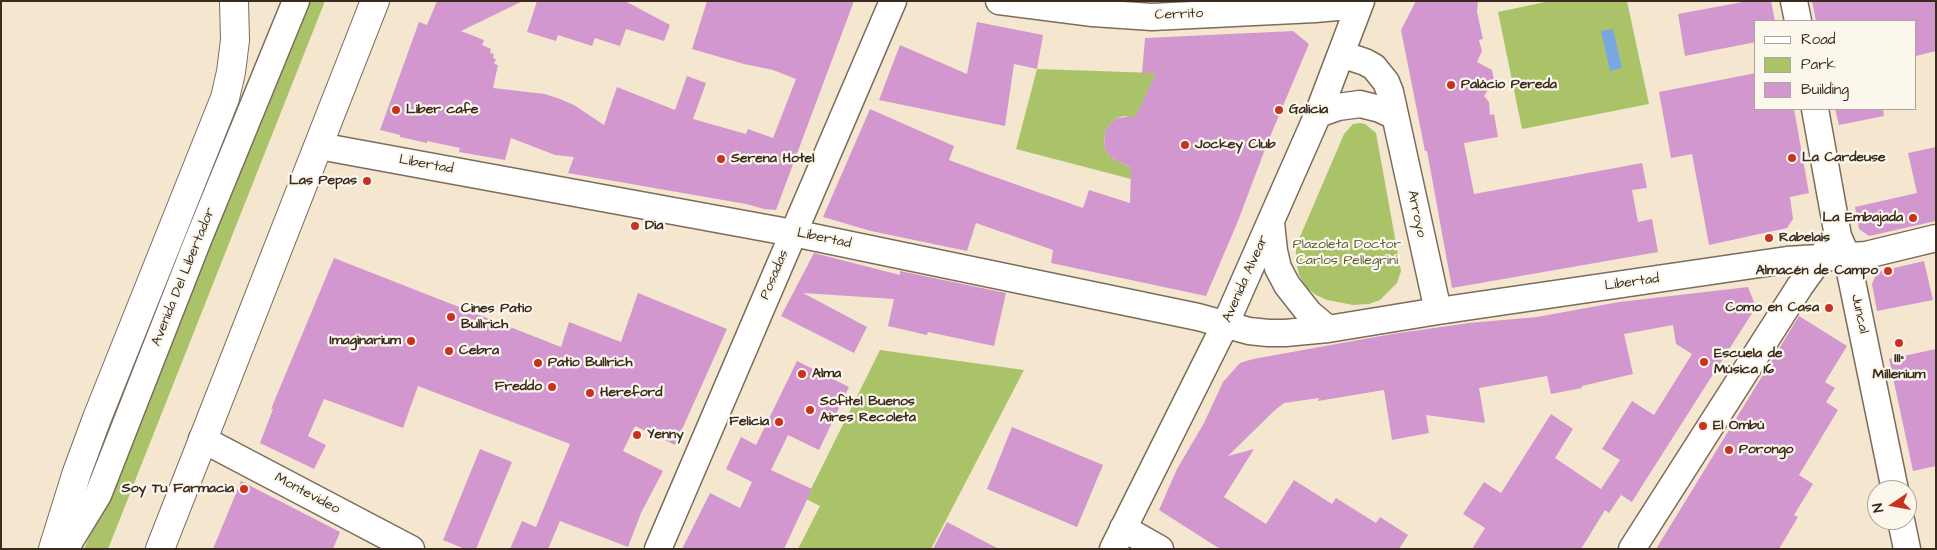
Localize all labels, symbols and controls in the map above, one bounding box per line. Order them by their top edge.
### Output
street label: Cerrito [1154,6,1204,24]
legend [1754,20,1917,110]
text: Road [1801,29,1835,50]
text: Park [1801,54,1836,75]
place label: Palácio Pereda [1461,77,1557,93]
marker: Palácio Pereda [1445,79,1457,91]
text: Building [1801,79,1849,100]
place label: Liber cafe [406,102,478,118]
place label: Galicia [1289,102,1328,118]
marker: Liber cafe [390,104,402,116]
marker: Galicia [1273,104,1285,116]
place label: Jockey Club [1195,137,1276,153]
marker: Jockey Club [1179,139,1191,151]
place label: La Cardeuse [1802,150,1886,166]
place label: Serena Hotel [731,151,814,167]
street label: Libertad [397,152,455,178]
marker: La Cardeuse [1786,152,1798,164]
marker: Serena Hotel [715,153,727,165]
place label: Las Pepas [289,173,357,189]
marker: Las Pepas [361,175,373,187]
street label: Arroyo [1403,189,1429,239]
street label: Avenida Del Libertador [149,205,219,349]
place label: La Embajada [1822,210,1903,226]
marker: La Embajada [1907,212,1919,224]
place label: Dia [645,218,663,234]
marker: Dia [629,220,641,232]
street label: Libertad [795,225,853,253]
place label: Rabelais [1779,230,1830,246]
marker: Rabelais [1763,232,1775,244]
street label: Avenida Alvear [1219,233,1273,325]
park label: Plazoleta Doctor Carlos Pellegrini [1293,237,1401,270]
street label: Posadas [757,248,793,302]
place label: Almacén de Campo [1756,263,1878,279]
marker: Almacén de Campo [1882,265,1894,277]
street label: Libertad [1604,271,1660,295]
street label: Juncal [1847,293,1871,335]
place label: Como en Casa [1725,300,1819,316]
place label: Cines Patio Bullrich [461,301,532,334]
marker: Como en Casa [1823,302,1835,314]
marker: Cines Patio Bullrich [445,311,457,323]
place label: Imaginarium [330,333,401,349]
marker: Imaginarium [405,335,417,347]
marker: III° Millenium [1893,337,1905,349]
place label: Cebra [459,343,499,359]
marker: Cebra [443,345,455,357]
place label: Escuela de Música 16 [1714,346,1783,378]
place label: III° Millenium [1873,351,1925,384]
place label: Patio Bullrich [548,355,632,371]
marker: Escuela de Música 16 [1698,356,1710,368]
marker: Patio Bullrich [532,357,544,369]
place label: Alma [812,366,841,382]
marker: Alma [796,368,808,380]
place label: Freddo [495,379,542,395]
marker: Freddo [546,381,558,393]
place label: Hereford [600,385,662,401]
marker: Hereford [584,387,596,399]
place label: Sofitel Buenos Aires Recoleta [820,394,916,427]
marker: Sofitel Buenos Aires Recoleta [804,404,816,416]
place label: Felicia [729,414,769,430]
marker: Felicia [773,416,785,428]
place label: El Ombú [1713,418,1764,434]
marker: El Ombú [1697,420,1709,432]
place label: Yenny [647,427,684,443]
marker: Yenny [631,429,643,441]
place label: Porongo [1739,442,1793,458]
marker: Porongo [1723,444,1735,456]
street label: Montevideo [271,470,343,518]
north arrow [1867,480,1917,530]
place label: Soy Tu Farmacia [122,481,234,497]
marker: Soy Tu Farmacia [238,483,250,495]
text: N [1868,502,1889,514]

